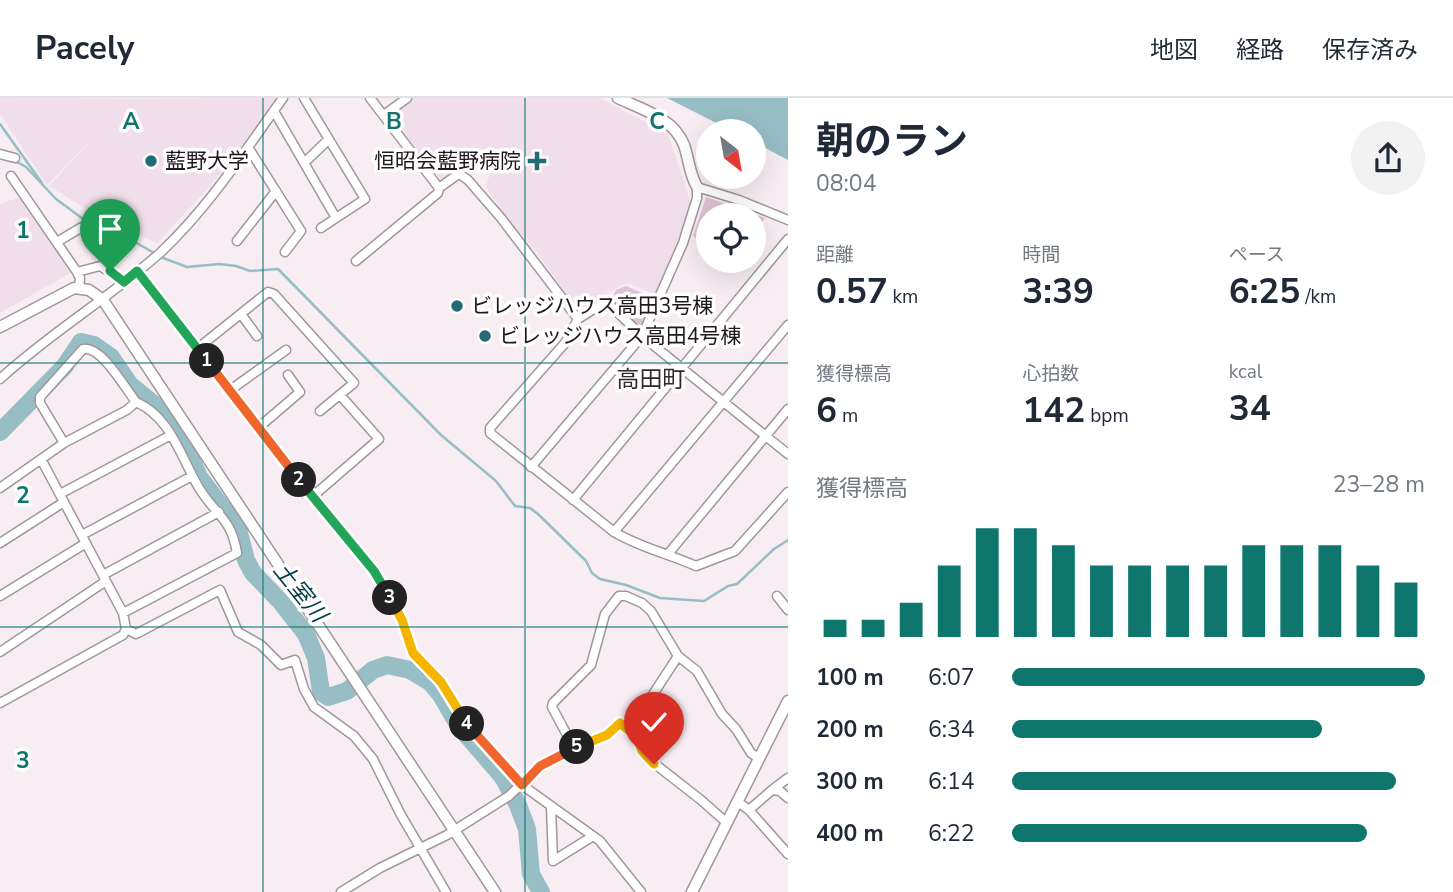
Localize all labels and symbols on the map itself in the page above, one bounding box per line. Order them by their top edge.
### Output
text: A [122,106,140,137]
text: B [386,106,402,137]
text: C [649,106,665,137]
north arrow [696,119,766,189]
place label: 藍野大学 [165,147,249,175]
place label: 恒昭会藍野病院 [374,147,521,175]
marker: 恒昭会藍野病院 [527,151,547,171]
marker: 藍野大学 [143,153,159,169]
pin [80,199,140,271]
text: 1 [16,215,30,246]
place label: ビレッジハウス高田3号棟 [471,292,713,320]
marker: ビレッジハウス高田3号棟 [449,298,465,314]
place label: ビレッジハウス高田4号棟 [499,322,741,350]
marker: ビレッジハウス高田4号棟 [477,328,493,344]
pin: 1 [190,344,224,378]
district label: 高田町 [617,364,686,395]
pin: 2 [282,462,316,498]
text: 2 [16,480,30,511]
water label: 土室川 [266,555,336,631]
pin: 3 [372,580,408,616]
pin [624,692,684,764]
pin: 4 [449,706,484,742]
pin: 5 [560,730,594,764]
text: 3 [16,745,30,776]

